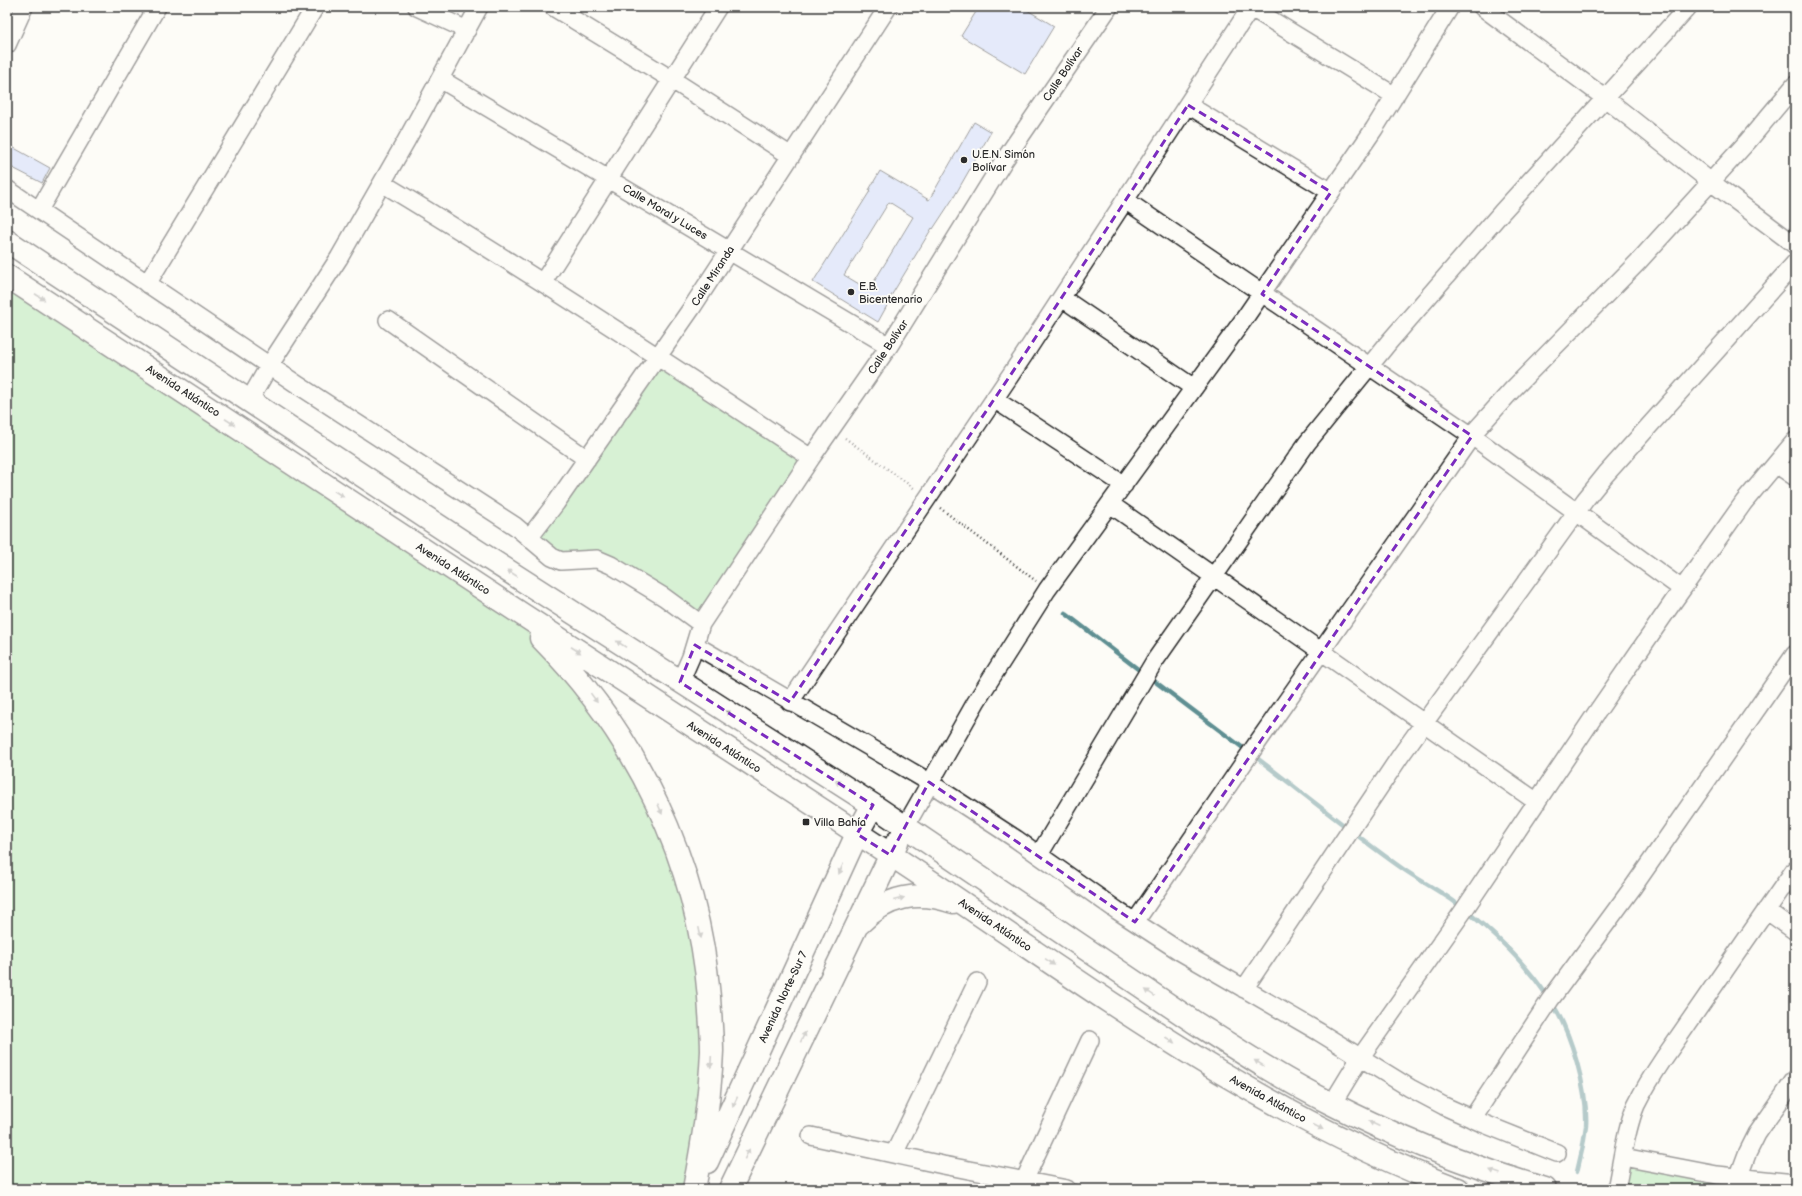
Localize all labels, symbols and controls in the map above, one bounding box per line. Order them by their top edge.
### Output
street label: Calle Bolívar [1040,44,1086,104]
place label: U.E.N. Simón Bolívar [972,148,1035,174]
marker: U.E.N. Simón Bolívar [959,155,969,165]
street label: Calle Moral y Luces [620,182,710,243]
street label: Calle Miranda [689,243,737,309]
place label: E.B. Bicentenario [859,280,922,306]
marker: E.B. Bicentenario [846,287,856,297]
one-way arrow [34,293,45,301]
street label: Calle Bolívar [865,317,911,377]
street label: Avenida Atlántico [144,362,222,420]
one-way arrow [224,419,236,426]
one-way arrow [333,490,344,498]
street label: Avenida Atlántico [414,540,492,598]
one-way arrow [507,569,517,577]
one-way arrow [616,640,626,648]
one-way arrow [571,646,581,654]
one-way arrow [589,692,598,703]
one-way arrow [725,711,736,718]
street label: Avenida Atlántico [685,718,763,776]
one-way arrow [834,781,846,788]
one-way arrow [657,803,663,815]
place label: Villa Bahía [814,816,866,829]
marker: Villa Bahía [801,817,811,827]
one-way arrow [838,864,844,875]
one-way arrow [893,896,905,902]
street label: Avenida Atlántico [956,896,1034,954]
one-way arrow [697,926,703,939]
street label: Avenida Norte-Sur 7 [756,949,810,1045]
one-way arrow [1044,958,1055,965]
one-way arrow [1145,989,1155,997]
one-way arrow [800,1031,806,1042]
one-way arrow [1164,1037,1176,1044]
one-way arrow [708,1056,714,1069]
one-way arrow [1253,1060,1265,1067]
street label: Avenida Atlántico [1228,1073,1308,1125]
one-way arrow [731,1097,737,1109]
one-way arrow [1369,1121,1380,1127]
one-way arrow [1313,1124,1324,1131]
one-way arrow [744,1148,750,1160]
one-way arrow [1489,1169,1501,1175]

